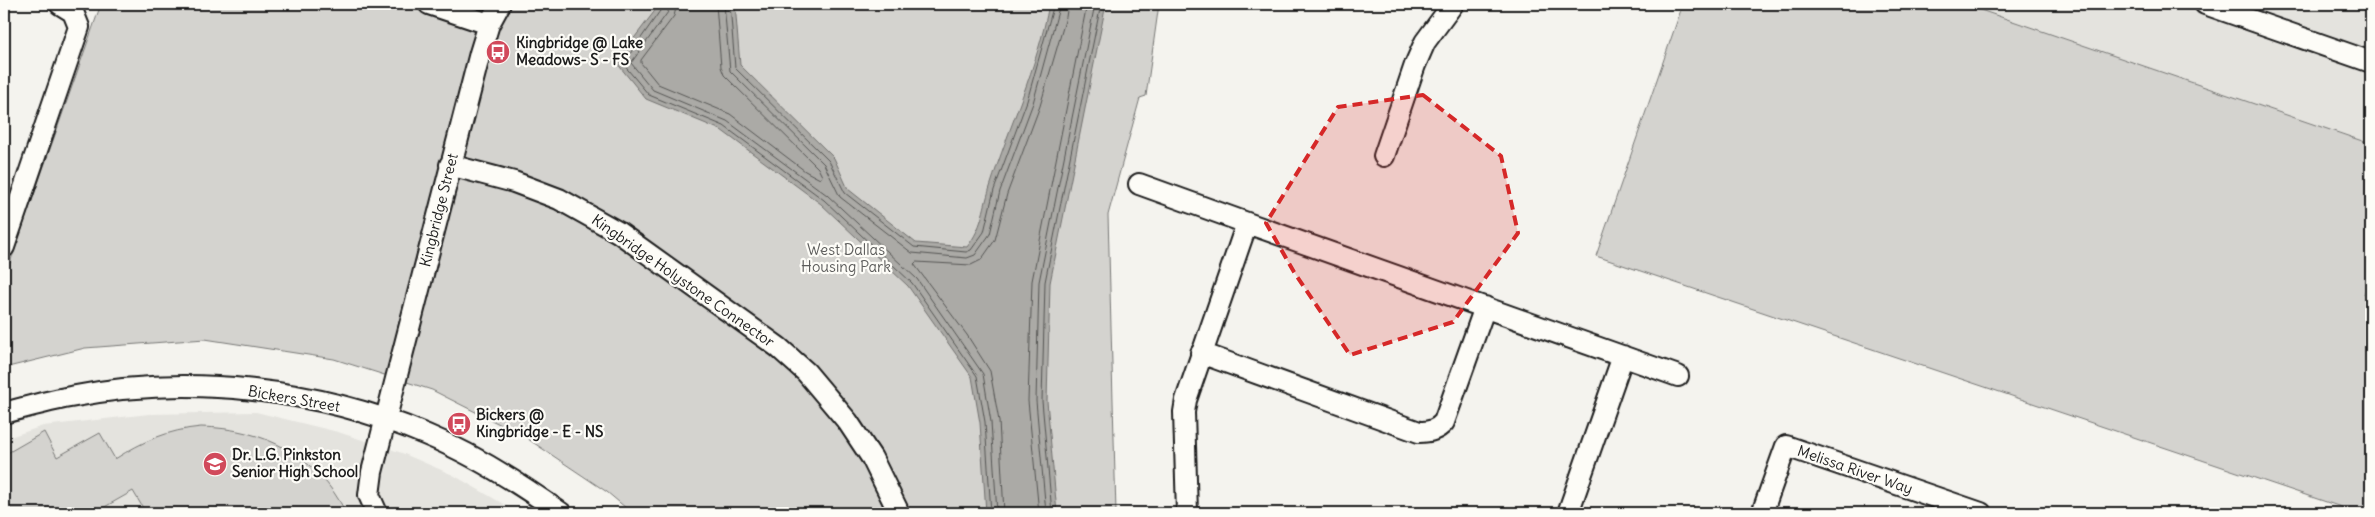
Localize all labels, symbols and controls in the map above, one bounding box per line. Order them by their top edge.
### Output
place label: Kingbridge @ Lake Meadows- S - FS [516,33,643,69]
bus stop icon: Kingbridge @ Lake Meadows- S - FS [485,39,511,65]
street label: Kingbridge Street [415,151,462,269]
street label: Kingbridge Holystone Connector [588,210,778,351]
park label: West Dallas Housing Park [801,240,891,276]
street label: Bickers Street [247,381,342,416]
place label: Bickers @ Kingbridge - E - NS [476,405,603,442]
bus stop icon: Bickers @ Kingbridge - E - NS [446,411,472,437]
street label: Melissa River Way [1795,441,1915,498]
place label: Dr. L.G. Pinkston Senior High School [232,445,358,482]
school or university icon: Dr. L.G. Pinkston Senior High School [202,451,228,477]

